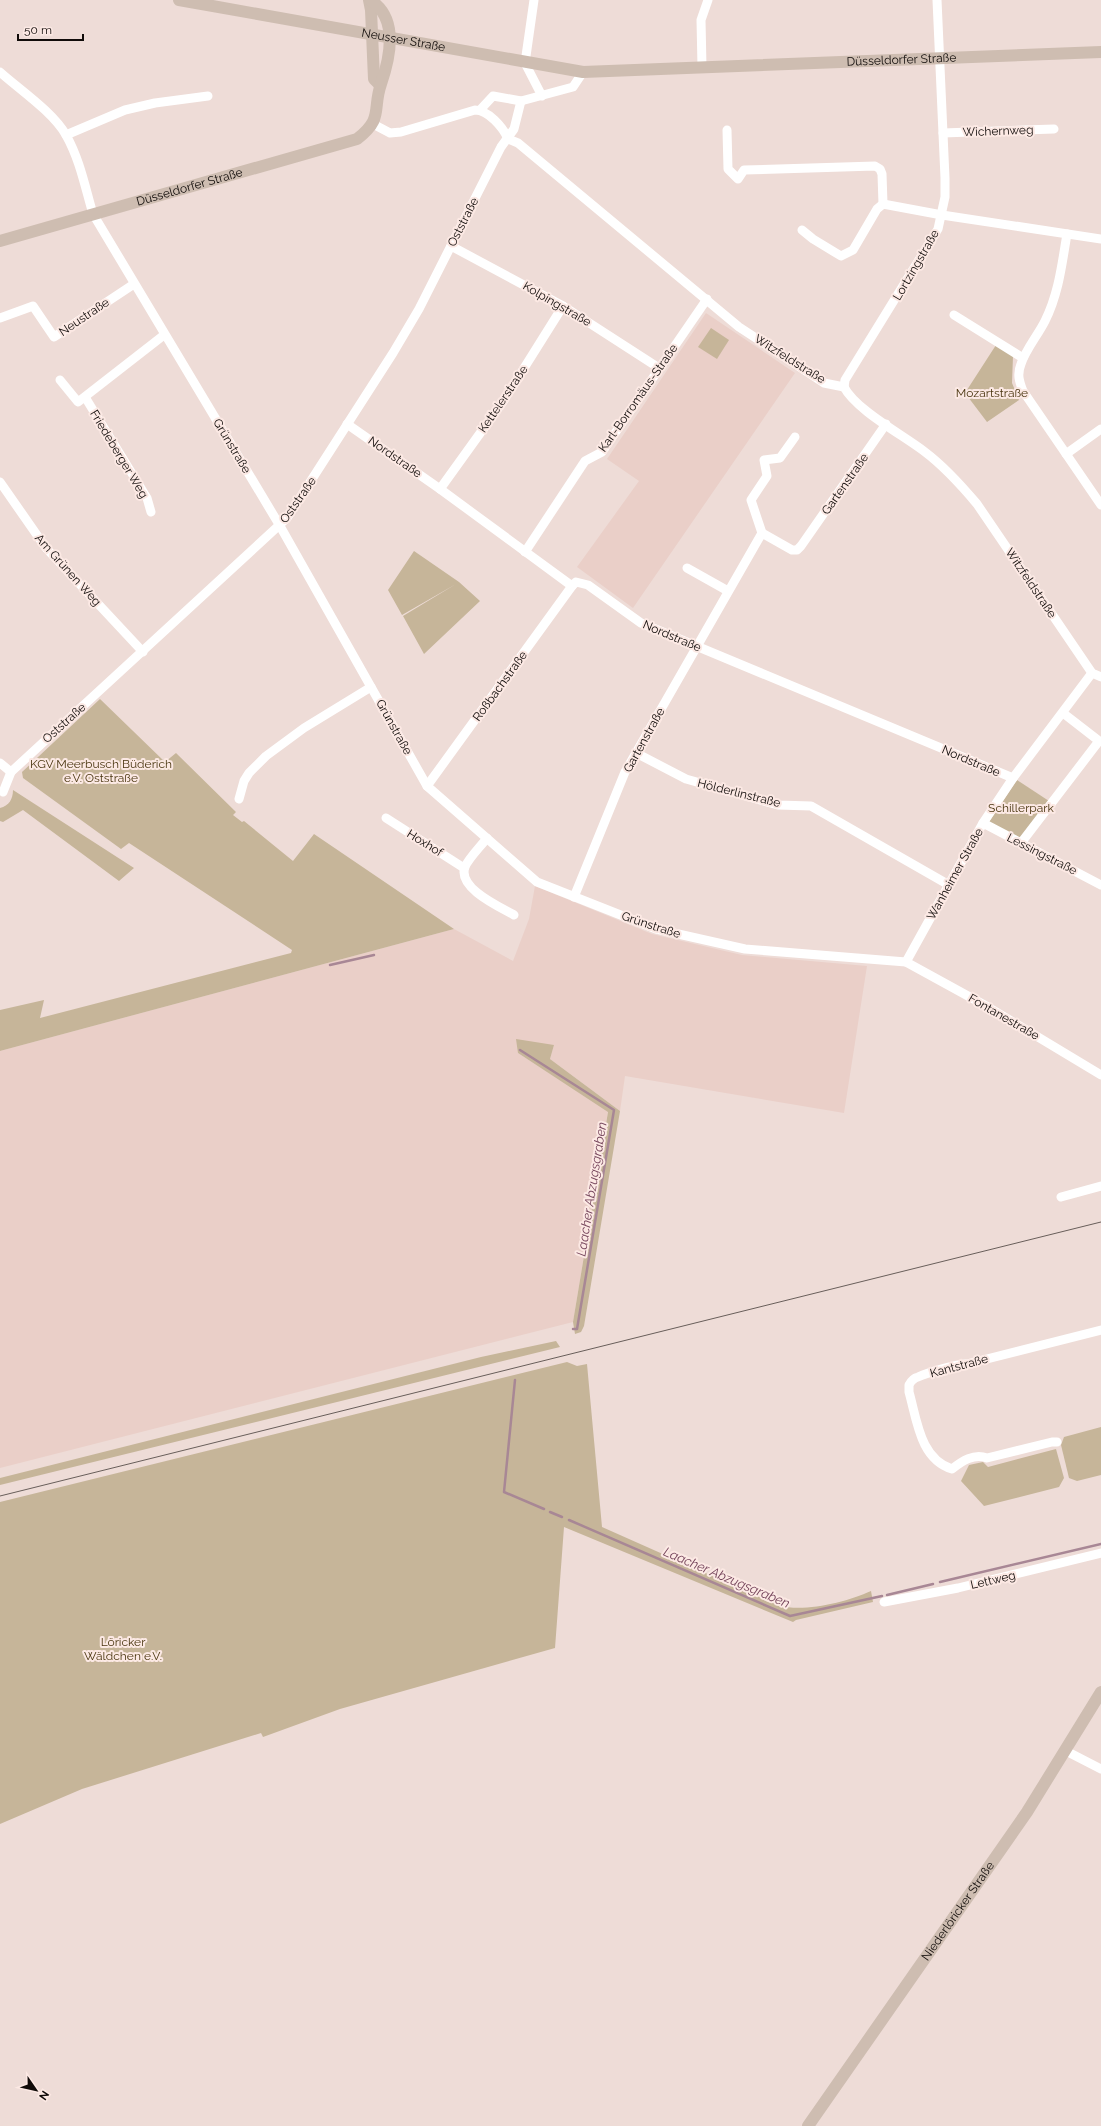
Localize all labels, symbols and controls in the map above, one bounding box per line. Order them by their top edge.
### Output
scale bar [18,16,83,42]
text: 50 m [24,23,52,37]
street label: Neusser Straße [361,26,446,54]
street label: Düsseldorfer Straße [846,51,957,69]
street label: Wichernweg [962,123,1034,139]
street label: Düsseldorfer Straße [135,165,244,209]
street label: Oststraße [445,195,481,249]
street label: Lortzingstraße [890,227,942,303]
street label: Kolpingstraße [520,279,594,329]
street label: Neustraße [56,295,112,339]
street label: Witzfeldstraße [752,332,828,386]
street label: Karl-Borromäus-Straße [595,341,681,455]
street label: Kettelerstraße [475,363,531,435]
park label: Mozartstraße [956,386,1028,400]
street label: Friedeberger Weg [87,407,151,501]
street label: Grünstraße [210,416,254,476]
street label: Nordstraße [366,433,424,481]
street label: Gartenstraße [819,451,871,517]
street label: Oststraße [277,474,319,526]
street label: Am Grünen Weg [32,531,104,609]
street label: Witzfeldstraße [1003,546,1059,620]
street label: Nordstraße [641,617,703,655]
street label: Roßbachstraße [470,648,530,724]
street label: Grünstraße [373,697,415,757]
street label: Oststraße [40,700,88,746]
street label: Gartenstraße [621,705,667,775]
street label: Nordstraße [940,742,1002,780]
park label: KGV Meerbusch Büderich e.V. Oststraße [30,757,172,785]
street label: Hölderlinstraße [696,776,782,810]
park label: Schillerpark [988,801,1055,815]
street label: Wanheimer Straße [924,826,986,922]
street label: Hoxhof [404,827,446,860]
street label: Lessingstraße [1005,830,1079,878]
street label: Grünstraße [620,909,682,941]
street label: Fontanestraße [966,991,1042,1043]
water label: Laacher Abzugsgraben [573,1121,610,1257]
street label: Kantstraße [928,1352,990,1380]
water label: Laacher Abzugsgraben [661,1544,792,1611]
street label: Lettweg [969,1568,1017,1592]
park label: Löricker Wäldchen e.V. [84,1635,162,1663]
street label: Niederlöricker Straße [919,1859,997,1963]
north arrow [16,2070,56,2110]
text: N [36,2088,52,2102]

